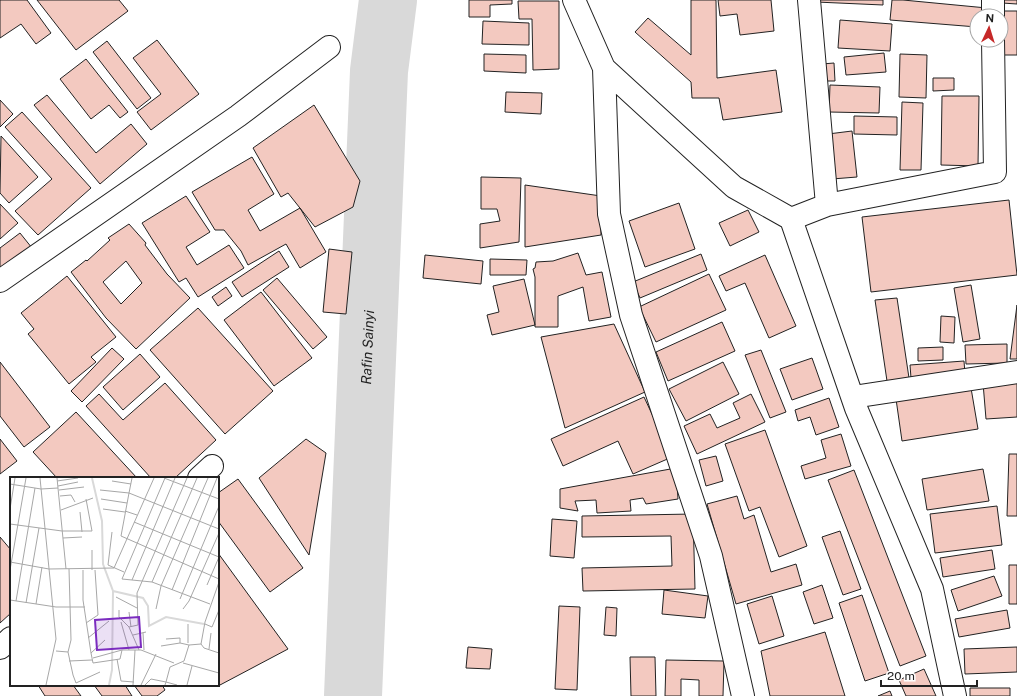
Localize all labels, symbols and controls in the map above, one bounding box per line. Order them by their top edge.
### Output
north arrow [969,8,1009,48]
text: N [985,12,994,24]
water label: Rafin Sainyi [358,309,377,385]
inset map [10,477,219,686]
scale bar [881,662,977,688]
text: 20 m [887,669,915,683]

